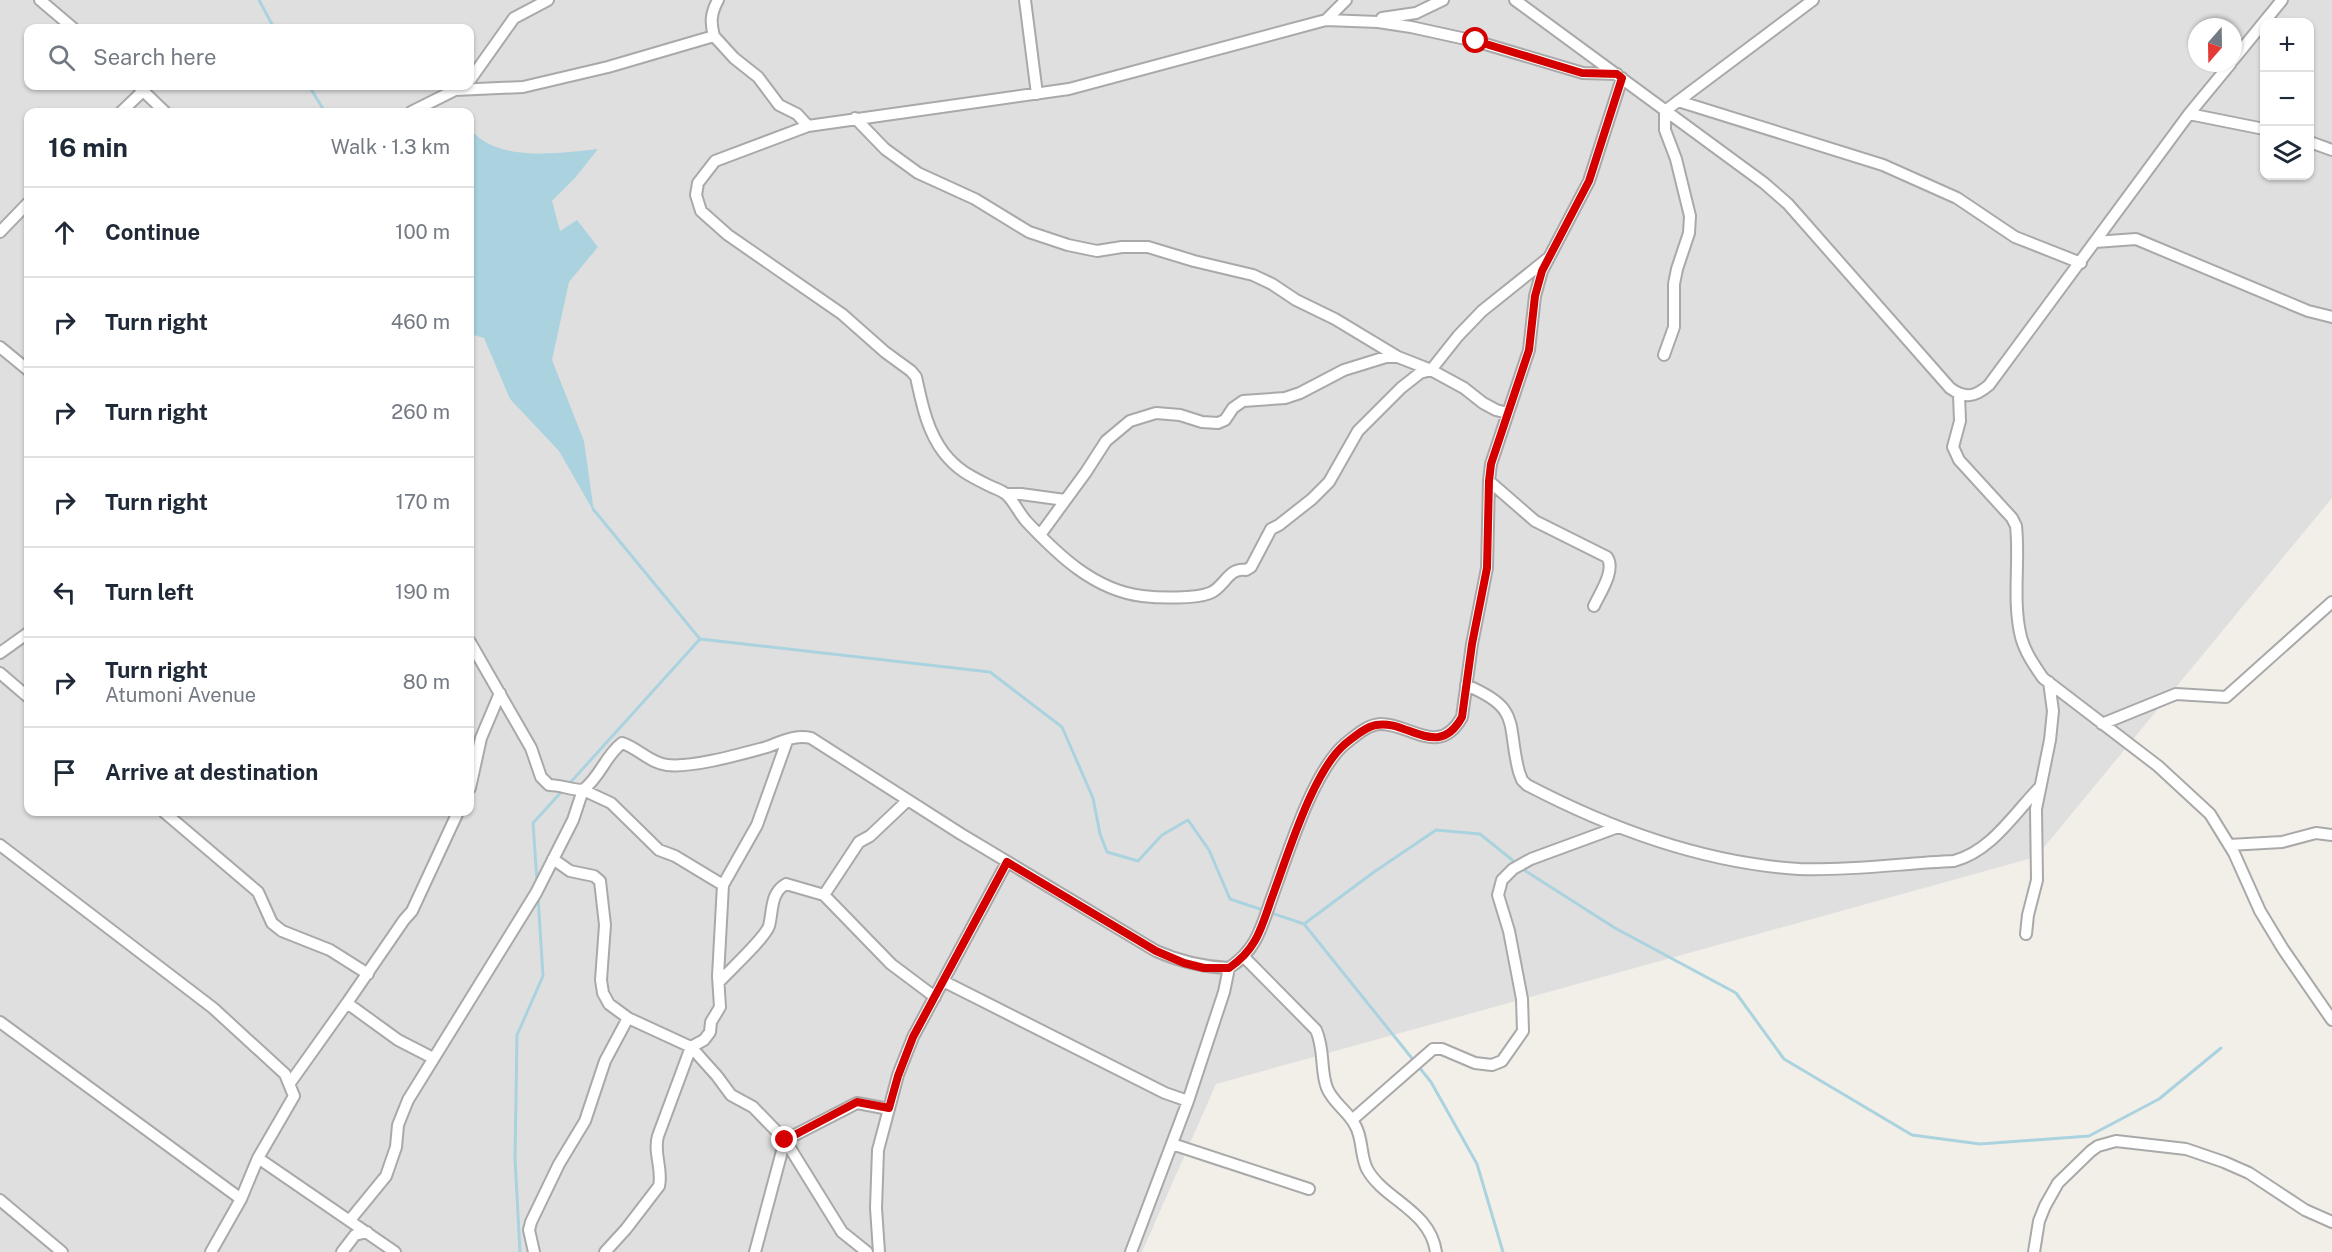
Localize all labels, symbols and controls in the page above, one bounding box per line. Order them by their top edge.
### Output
north arrow [2188,18,2242,72]
map controls [2260,18,2314,180]
button: + [2260,18,2314,72]
search box [24,24,474,90]
route start [1462,27,1488,53]
icon: search [45,41,78,74]
text: Search here [93,44,217,70]
button: − [2260,72,2314,126]
button: layers [2260,126,2314,180]
text: 16 min [48,132,128,163]
text: Walk · 1.3 km [331,135,450,159]
icon: ahead [48,216,81,249]
text: Continue [105,219,200,245]
text: 100 m [395,220,450,244]
icon: right [48,306,81,339]
text: Turn right [105,309,208,335]
text: 460 m [391,310,450,334]
icon: right [48,396,81,429]
text: Turn right [105,399,208,425]
text: 260 m [391,400,450,424]
icon: right [48,486,81,519]
text: Turn right [105,489,208,515]
text: 170 m [396,490,450,514]
icon: left [48,576,81,609]
text: Turn left [105,579,194,605]
text: 190 m [395,580,450,604]
text: Turn right [105,657,208,683]
icon: right [48,666,81,699]
text: 80 m [403,670,450,694]
text: Atumoni Avenue [105,683,256,707]
icon: arrive [48,756,81,789]
text: Arrive at destination [105,759,318,785]
route end [771,1126,797,1152]

